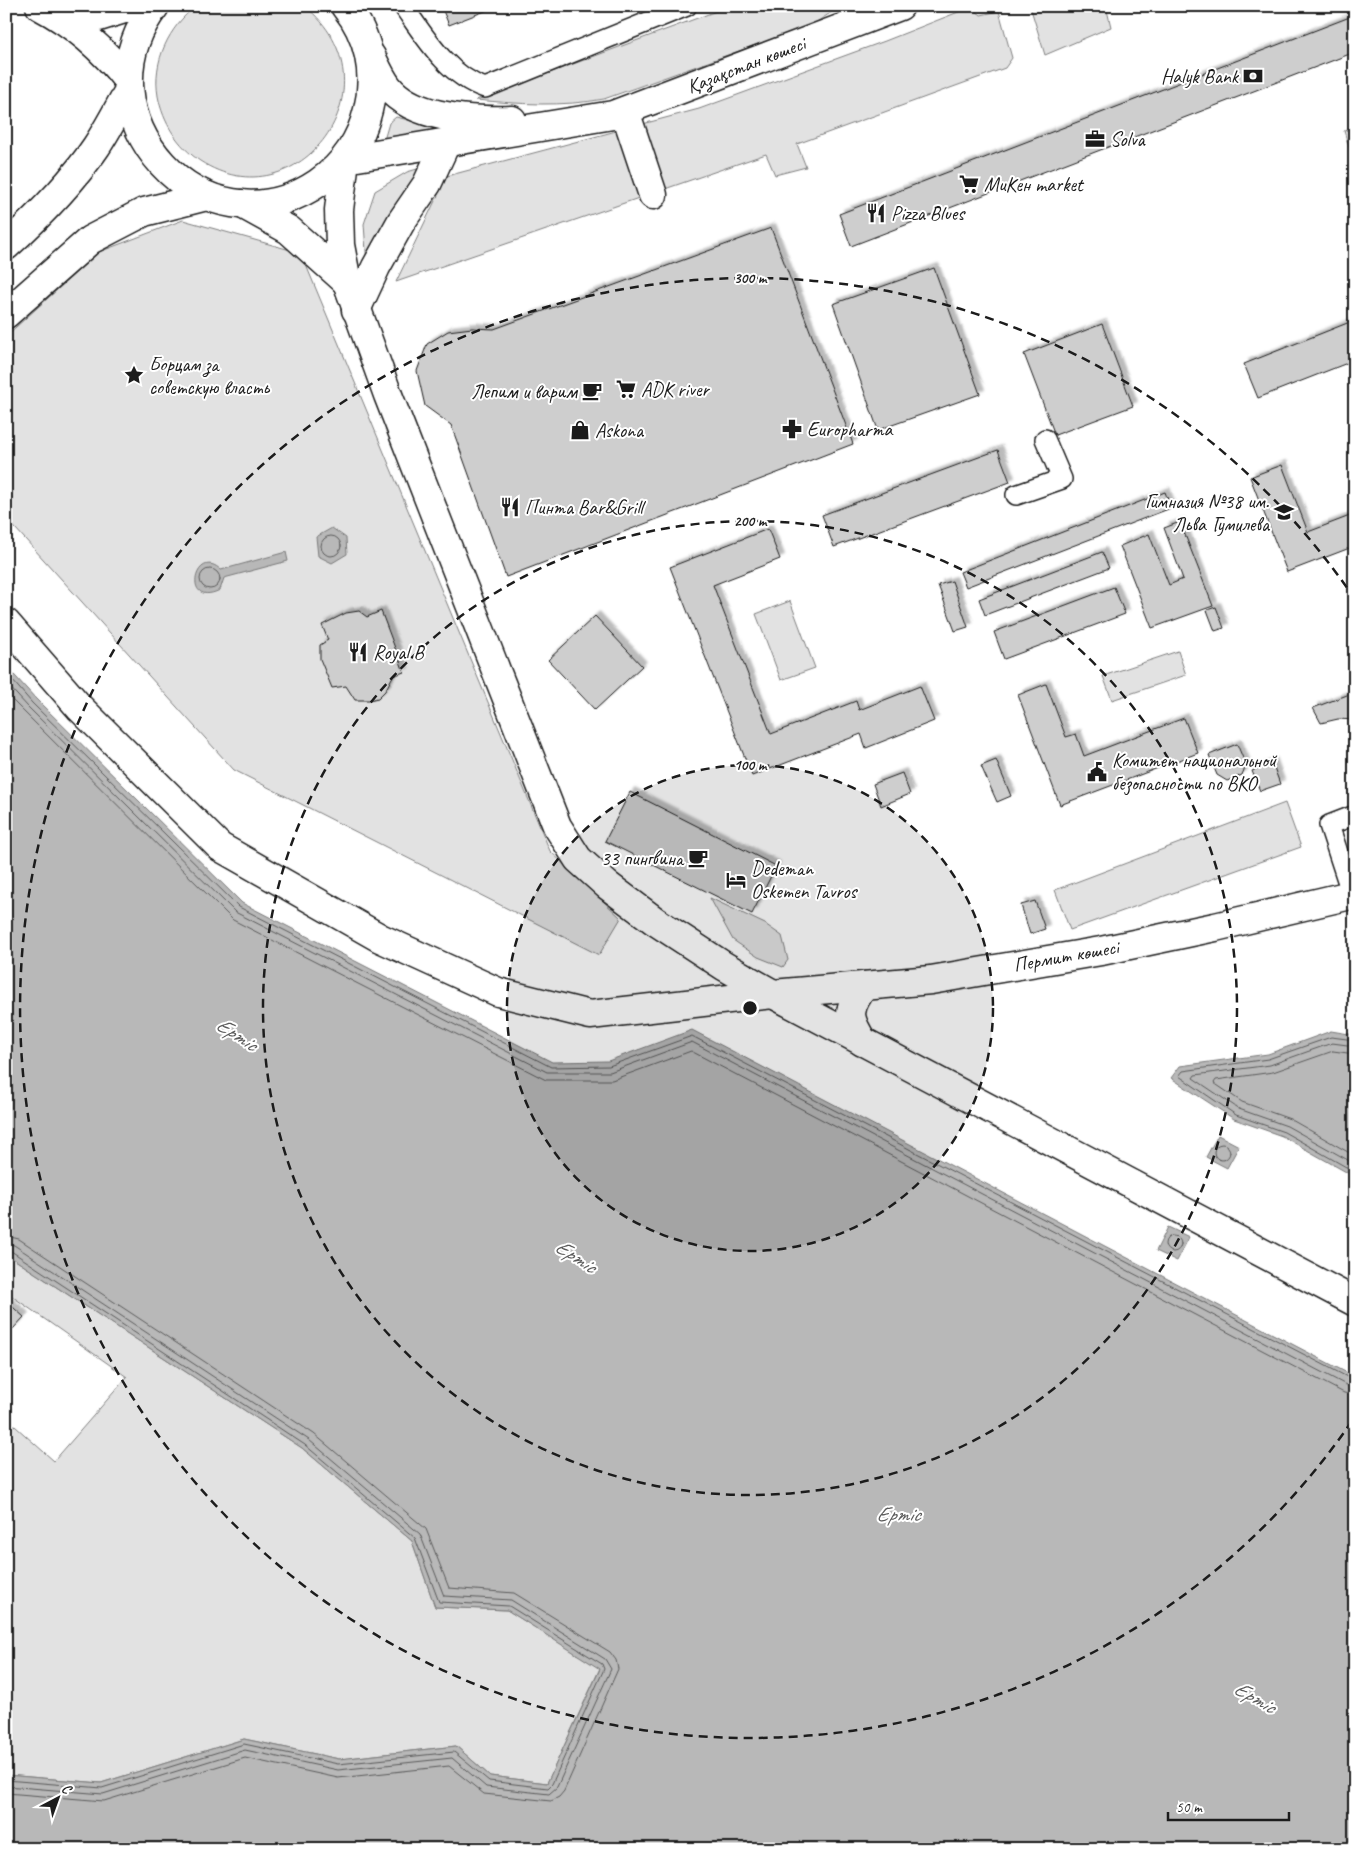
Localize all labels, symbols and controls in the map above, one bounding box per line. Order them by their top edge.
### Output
street label: Қазақстан көшесі [683,30,811,100]
place label: Halyk Bank [1161,64,1240,89]
bank icon: Halyk Bank [1242,65,1264,87]
place label: Solva [1110,127,1147,152]
office icon: Solva [1084,128,1106,150]
place label: МиКен market [984,172,1085,197]
supermarket icon: МиКен market [958,173,980,195]
place label: Pizza Blues [891,201,966,226]
restaurant icon: Pizza Blues [865,202,887,224]
text: 300 m [734,269,768,288]
place label: Борцам за советскую власть [149,352,271,400]
place icon: Борцам за советскую власть [123,364,145,386]
place label: ADK river [641,377,710,402]
supermarket icon: ADK river [615,378,637,400]
place label: Лепим и варим [471,379,578,404]
cafe icon: Лепим и варим [581,380,603,402]
place label: Europharma [807,417,894,442]
place label: Askona [595,418,645,443]
pharmacy icon: Europharma [781,418,803,440]
shop icon: Askona [569,419,591,441]
place label: Гимназия №38 им. Льва Гумилева [1145,489,1271,537]
place label: Пинта Bar&Grill [525,495,647,520]
restaurant icon: Пинта Bar&Grill [499,496,521,518]
school or university icon: Гимназия №38 им. Льва Гумилева [1273,501,1295,523]
text: 200 m [734,512,768,531]
place label: Royal B [373,640,425,665]
restaurant icon: Royal B [347,641,369,663]
place label: Комитет национальной безопасности по ВКО [1112,748,1278,796]
text: 100 m [734,756,768,775]
public building icon: Комитет национальной безопасности по ВКО [1086,761,1108,783]
place label: 33 пингвина [601,846,685,871]
cafe icon: 33 пингвина [687,847,709,869]
place label: Dedeman Oskemen Tavros [751,856,859,904]
hotel icon: Dedeman Oskemen Tavros [725,869,747,891]
street label: Пермит көшесі [1012,934,1123,978]
centre of rings [741,999,759,1017]
water label: Ертіс [212,1011,265,1058]
water label: Ертіс [551,1233,604,1280]
water label: Ертіс [876,1501,922,1527]
water label: Ертіс [1230,1675,1283,1720]
north arrow [32,1772,82,1822]
text: С [58,1780,76,1799]
scale bar [1168,1790,1290,1822]
text: 50 m [1176,1798,1203,1817]

